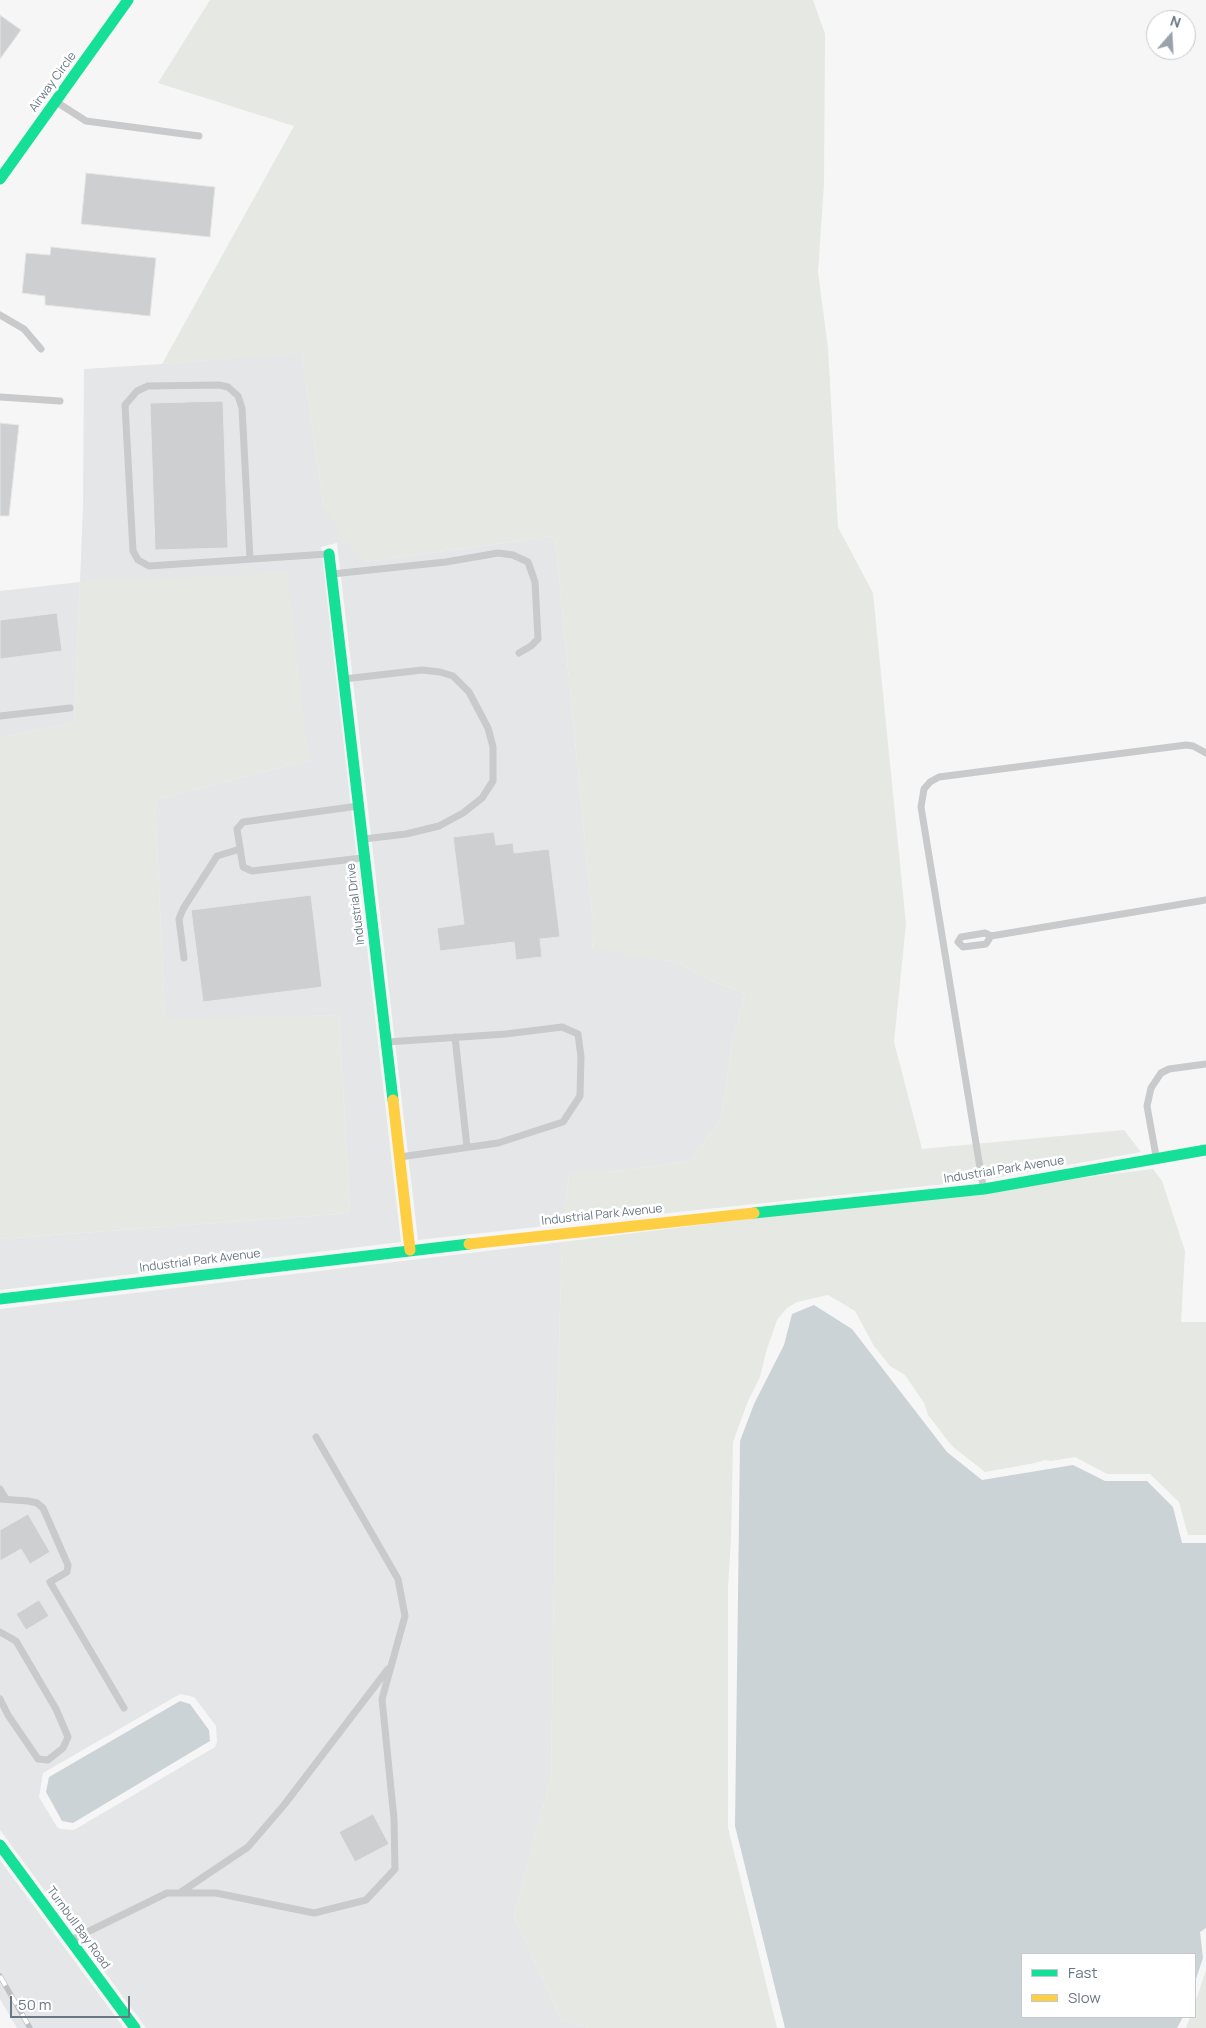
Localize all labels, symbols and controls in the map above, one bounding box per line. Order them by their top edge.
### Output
north arrow [1146,10,1196,60]
text: N [1168,11,1184,32]
street label: Airway Circle [26,49,80,115]
street label: Industrial Drive [344,862,368,946]
street label: Industrial Park Avenue [943,1153,1065,1187]
street label: Industrial Park Avenue [541,1201,663,1229]
street label: Industrial Park Avenue [139,1246,261,1276]
street label: Turnbull Bay Road [43,1884,113,1972]
legend [1021,1953,1196,2018]
text: Fast [1068,1962,1097,1983]
scale bar [12,1986,132,2018]
text: Slow [1068,1987,1101,2008]
text: 50 m [18,1994,52,2015]

